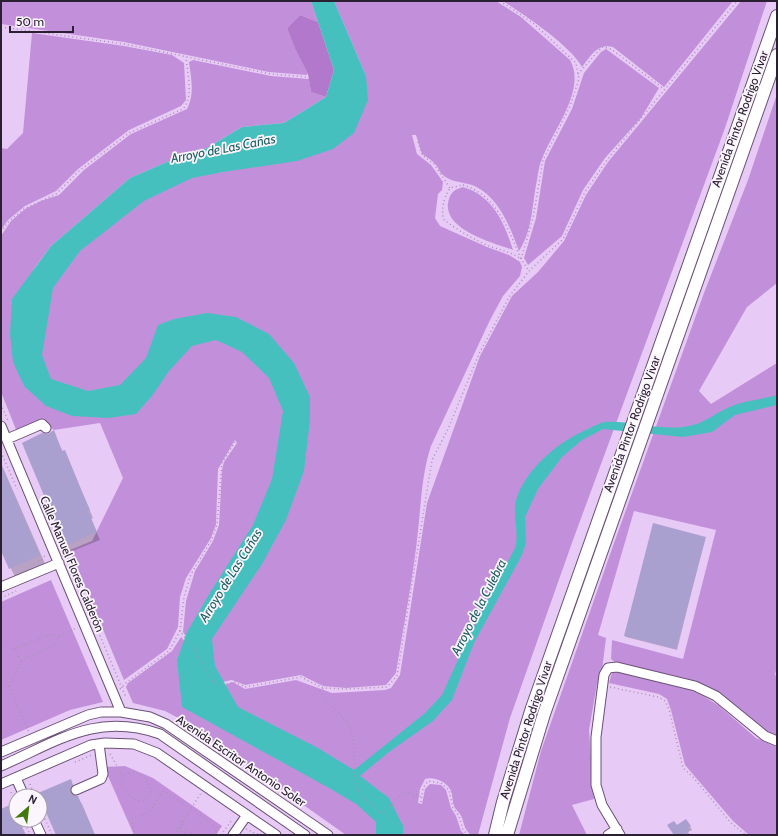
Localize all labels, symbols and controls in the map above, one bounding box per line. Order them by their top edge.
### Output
scale bar [10,8,73,34]
text: 50 m [16,14,44,29]
street label: Avenida Pintor Rodrigo Vivar [708,48,771,189]
water label: Arroyo de Las Cañas [168,130,277,166]
street label: Avenida Pintor Rodrigo Vivar [600,353,663,494]
street label: Calle Manuel Flores Calderón [37,493,108,634]
water label: Arroyo de Las Cañas [195,526,265,625]
water label: Arroyo de la Culebra [446,556,509,658]
street label: Avenida Pintor Rodrigo Vivar [496,659,555,801]
street label: Avenida Escritor Antonio Soler [174,712,309,810]
north arrow [8,788,48,828]
text: N [26,791,39,807]

